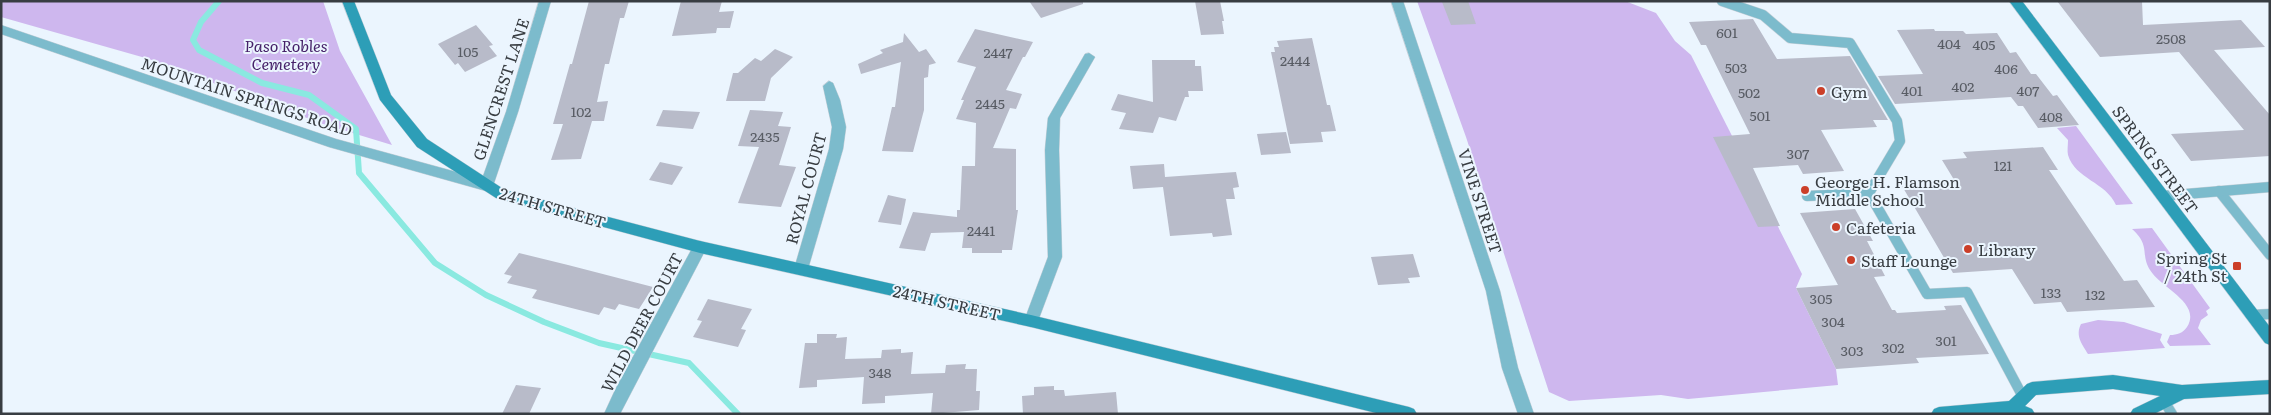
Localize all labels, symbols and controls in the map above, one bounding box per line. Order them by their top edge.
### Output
street label: GLENCREST LANE [466,15,534,163]
house number: 601 [1716,22,1738,42]
house number: 2508 [2156,28,2186,48]
park label: Paso Robles Cemetery [244,33,328,75]
house number: 404 [1937,33,1961,53]
house number: 405 [1973,34,1995,54]
house number: 105 [458,41,478,61]
house number: 2447 [983,42,1013,62]
street label: MOUNTAIN SPRINGS ROAD [138,50,356,142]
house number: 2444 [1280,50,1310,70]
house number: 503 [1725,57,1747,77]
house number: 406 [1994,58,2018,78]
house number: 402 [1952,76,1974,96]
place label: Gym [1831,79,1868,103]
house number: 401 [1901,80,1923,100]
house number: 407 [2017,80,2039,100]
house number: 502 [1738,82,1760,102]
marker: Gym [1815,85,1827,97]
house number: 2445 [975,93,1005,113]
street label: SPRING STREET [2107,100,2205,218]
house number: 102 [571,101,591,121]
house number: 501 [1750,105,1771,125]
house number: 408 [2039,106,2063,126]
house number: 2435 [750,126,780,146]
street label: ROYAL COURT [778,129,832,247]
house number: 307 [1787,143,1809,163]
street label: VINE STREET [1453,145,1509,257]
house number: 121 [1994,155,2013,175]
place label: George H. Flamson Middle School [1815,169,1960,211]
street label: 24TH STREET [497,180,609,234]
marker: George H. Flamson Middle School [1799,184,1811,196]
place label: Cafeteria [1846,215,1916,239]
house number: 2441 [967,220,995,240]
marker: Cafeteria [1830,221,1842,233]
place label: Library [1978,237,2036,261]
marker: Library [1962,243,1974,255]
place label: Spring St / 24th St [2156,245,2228,287]
street label: WILD DEER COURT [594,248,688,396]
place label: Staff Lounge [1861,248,1957,272]
marker: Staff Lounge [1845,254,1857,266]
marker: Spring St / 24th St [2231,260,2243,272]
street label: 24TH STREET [891,278,1003,326]
house number: 133 [2041,282,2061,302]
house number: 132 [2085,284,2105,304]
house number: 305 [1810,288,1832,308]
house number: 304 [1821,311,1845,331]
house number: 301 [1935,330,1957,350]
house number: 302 [1882,337,1904,357]
house number: 303 [1840,340,1864,360]
house number: 348 [869,362,892,382]

